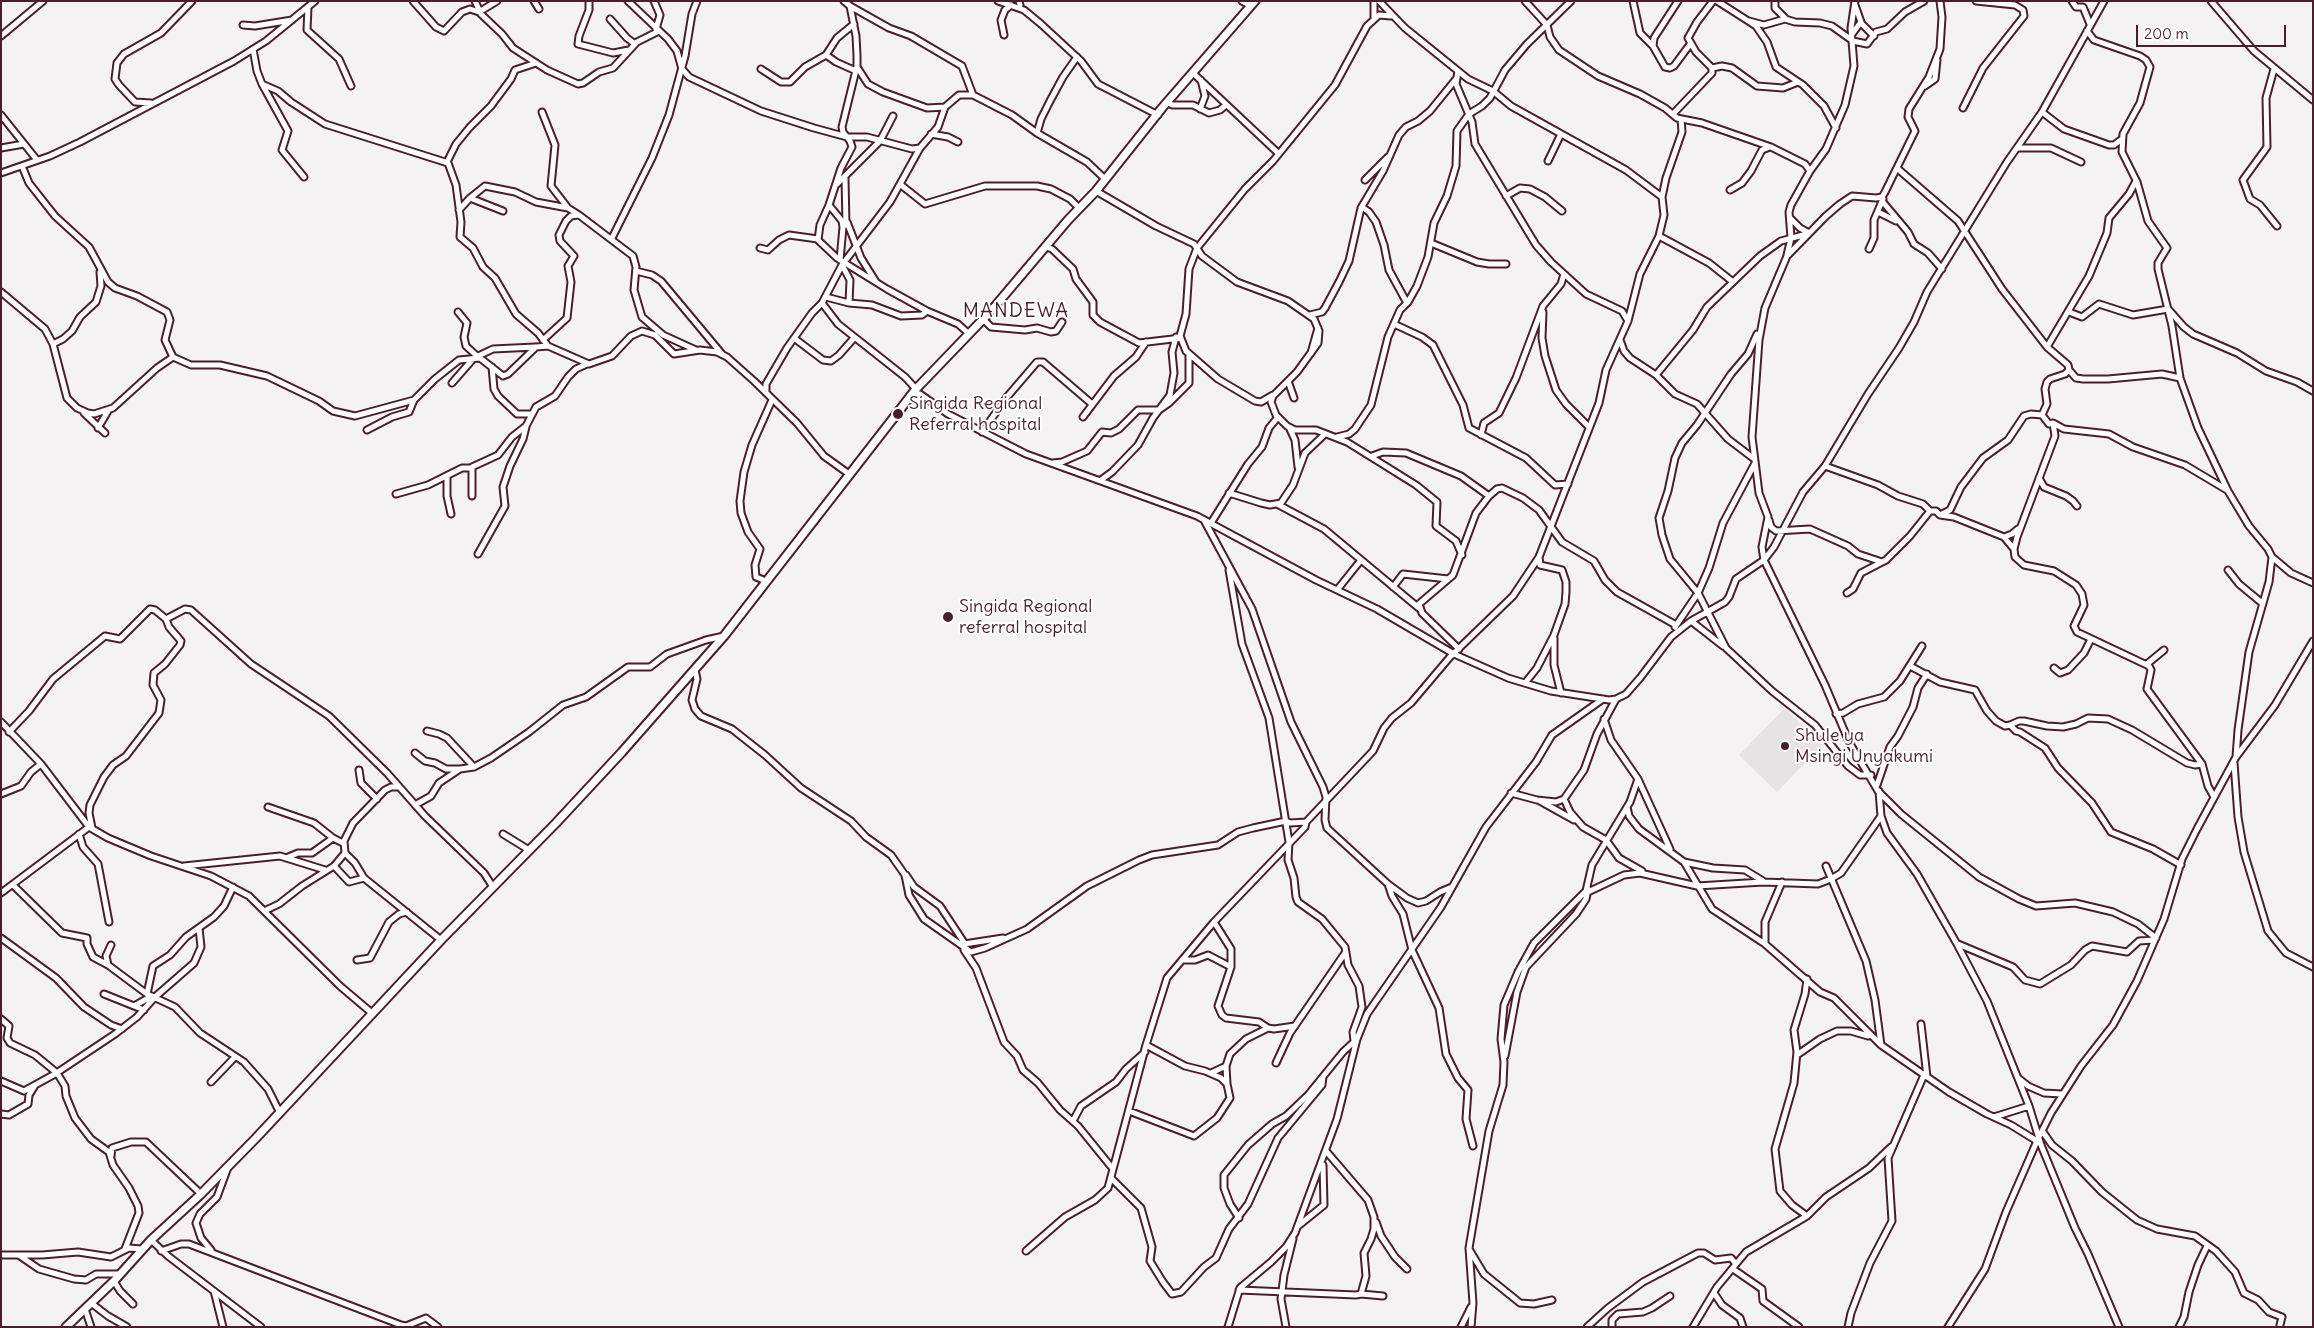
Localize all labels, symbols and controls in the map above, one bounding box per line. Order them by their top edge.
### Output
scale bar [2139,15,2289,47]
text: 200 m [2144,24,2189,43]
district label: MANDEWA [962,299,1070,323]
place label: Singida Regional Referral hospital [909,393,1042,436]
marker: Singida Regional Referral hospital [891,407,905,421]
place label: Singida Regional referral hospital [959,596,1092,638]
marker: Singida Regional referral hospital [941,610,955,624]
place label: Shule ya Msingi Unyakumi [1795,725,1933,768]
marker: Shule ya Msingi Unyakumi [1779,740,1791,752]

